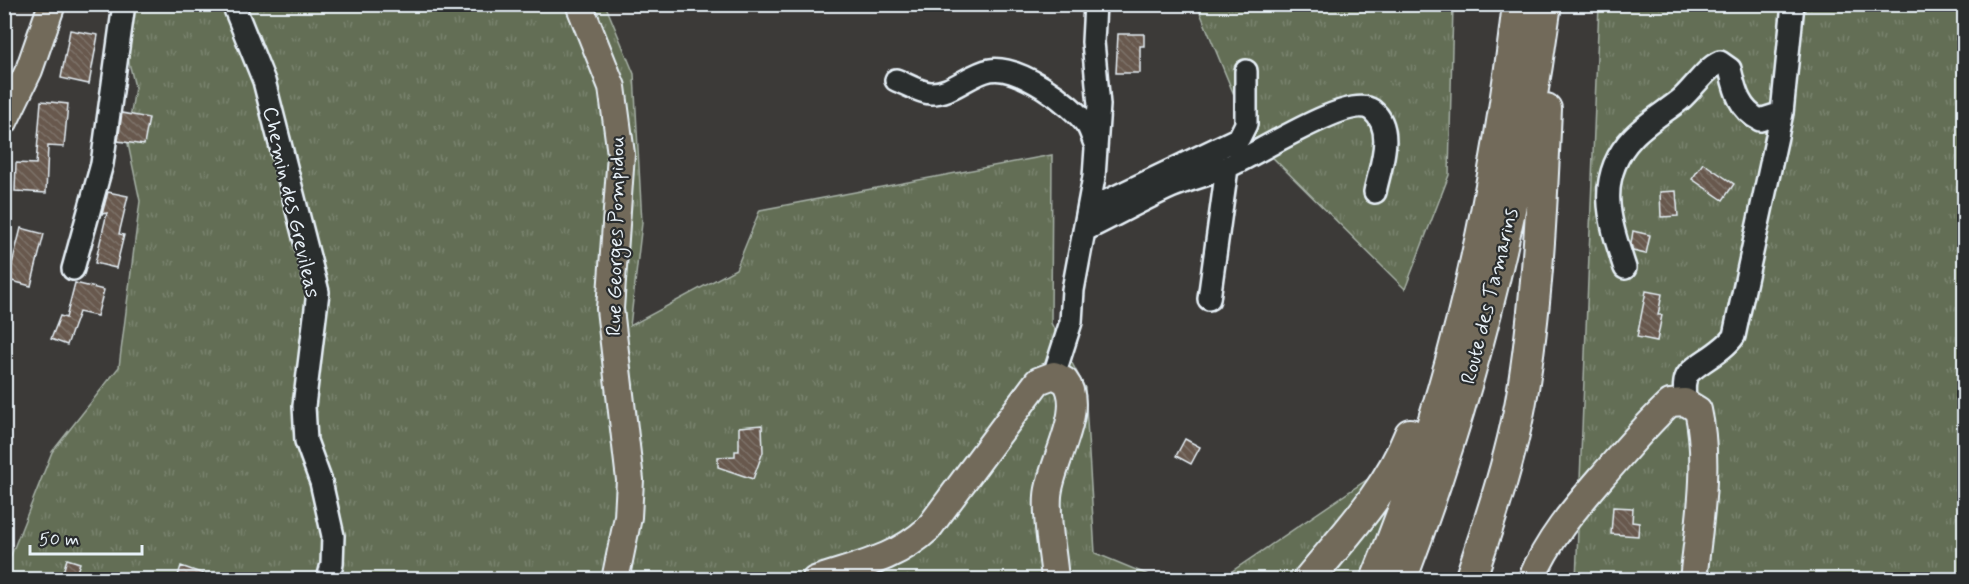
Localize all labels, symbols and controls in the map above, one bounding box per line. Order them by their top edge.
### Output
street label: Chemin des Grevileas [255,104,327,301]
street label: Rue Georges Pompidou [600,136,633,336]
street label: Route des Tamarins [1455,205,1525,387]
scale bar [30,518,142,556]
text: 50 m [39,528,79,552]

